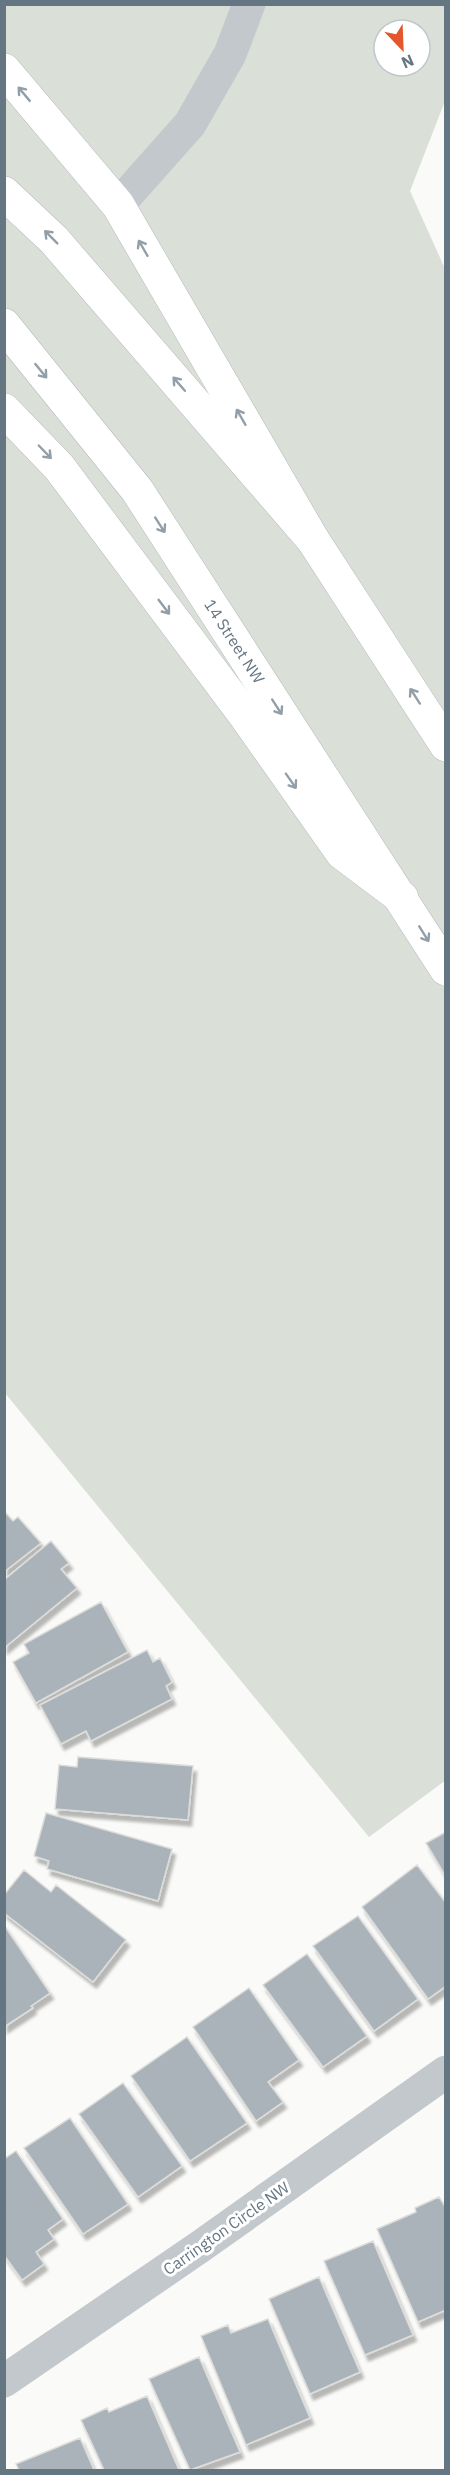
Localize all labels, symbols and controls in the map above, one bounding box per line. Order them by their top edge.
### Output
north arrow [372,18,432,78]
text: N [399,50,417,73]
one-way arrow [18,86,31,102]
one-way arrow [43,230,58,245]
one-way arrow [137,240,149,257]
one-way arrow [35,363,48,379]
one-way arrow [172,376,185,392]
one-way arrow [235,409,247,426]
one-way arrow [38,445,53,460]
one-way arrow [154,517,166,533]
street label: 14 Street NW [200,595,269,687]
one-way arrow [158,598,170,614]
one-way arrow [409,688,421,704]
one-way arrow [271,698,284,715]
one-way arrow [285,773,297,789]
one-way arrow [417,925,430,942]
street label: Carrington Circle NW [159,2177,293,2279]

